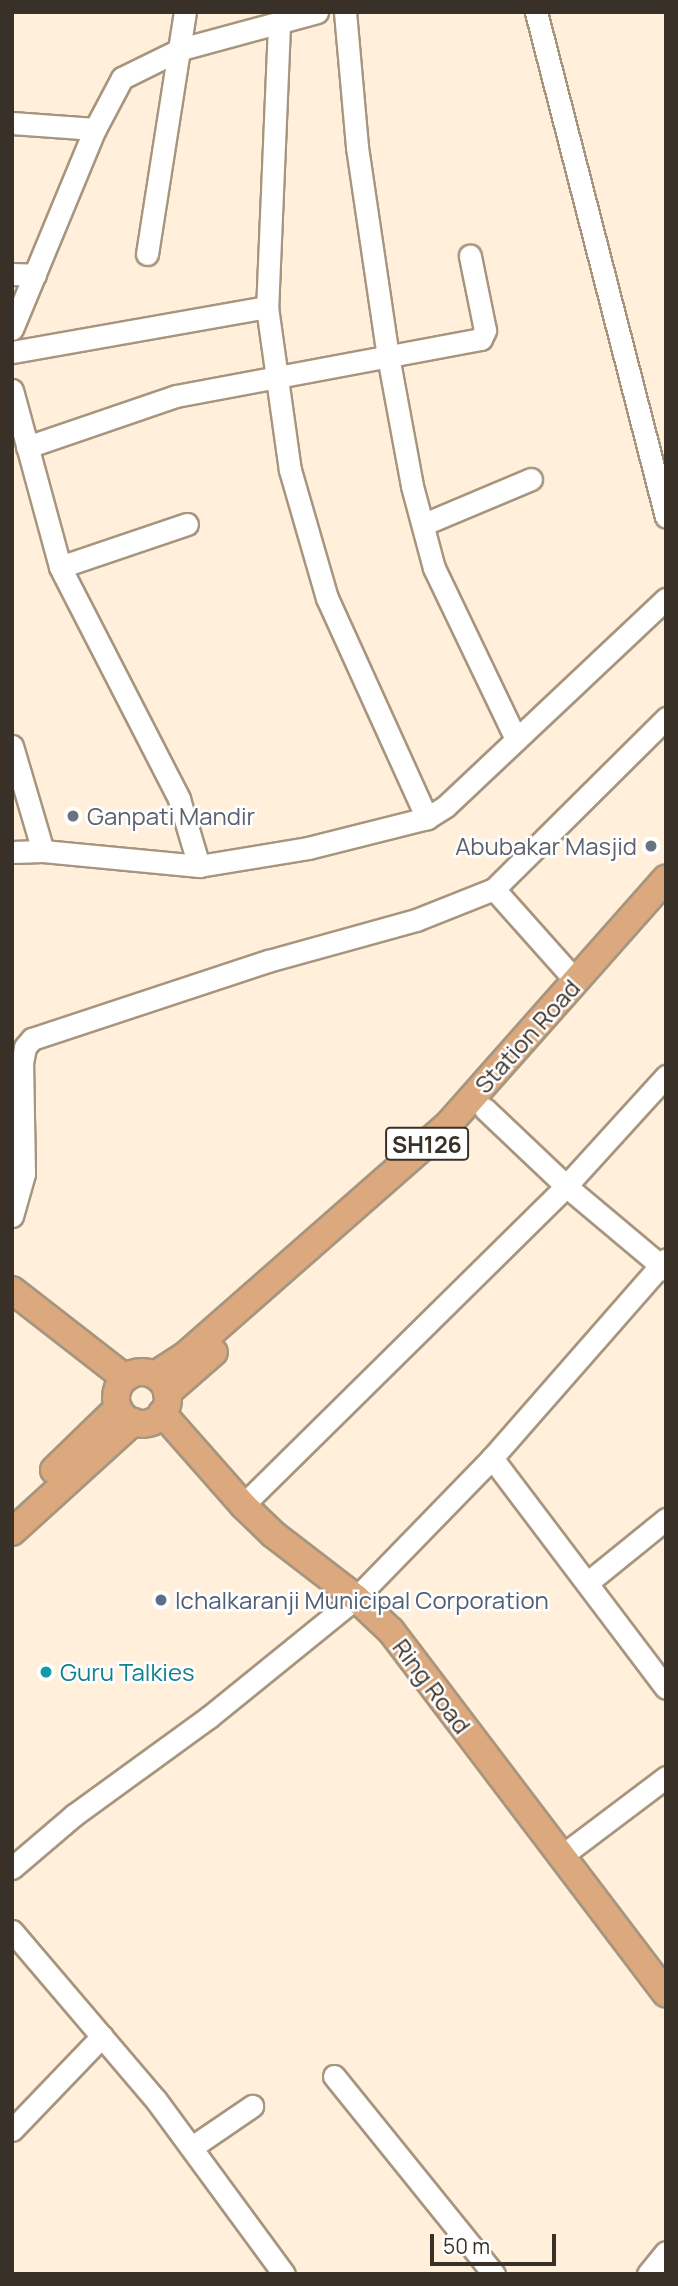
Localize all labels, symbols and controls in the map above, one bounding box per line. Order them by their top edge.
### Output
place label: Ganpati Mandir [87,802,255,830]
marker: Ganpati Mandir [65,808,81,824]
place label: Abubakar Masjid [455,832,637,860]
marker: Abubakar Masjid [643,838,659,854]
street label: Station Road [468,973,586,1099]
road number: SH126 [385,1124,469,1163]
place label: Ichalkaranji Municipal Corporation [175,1586,549,1614]
marker: Ichalkaranji Municipal Corporation [153,1592,169,1608]
street label: Ring Road [387,1633,477,1739]
place label: Guru Talkies [60,1658,195,1686]
marker: Guru Talkies [38,1664,54,1680]
scale bar [433,2220,559,2264]
text: 50 m [443,2232,490,2260]

